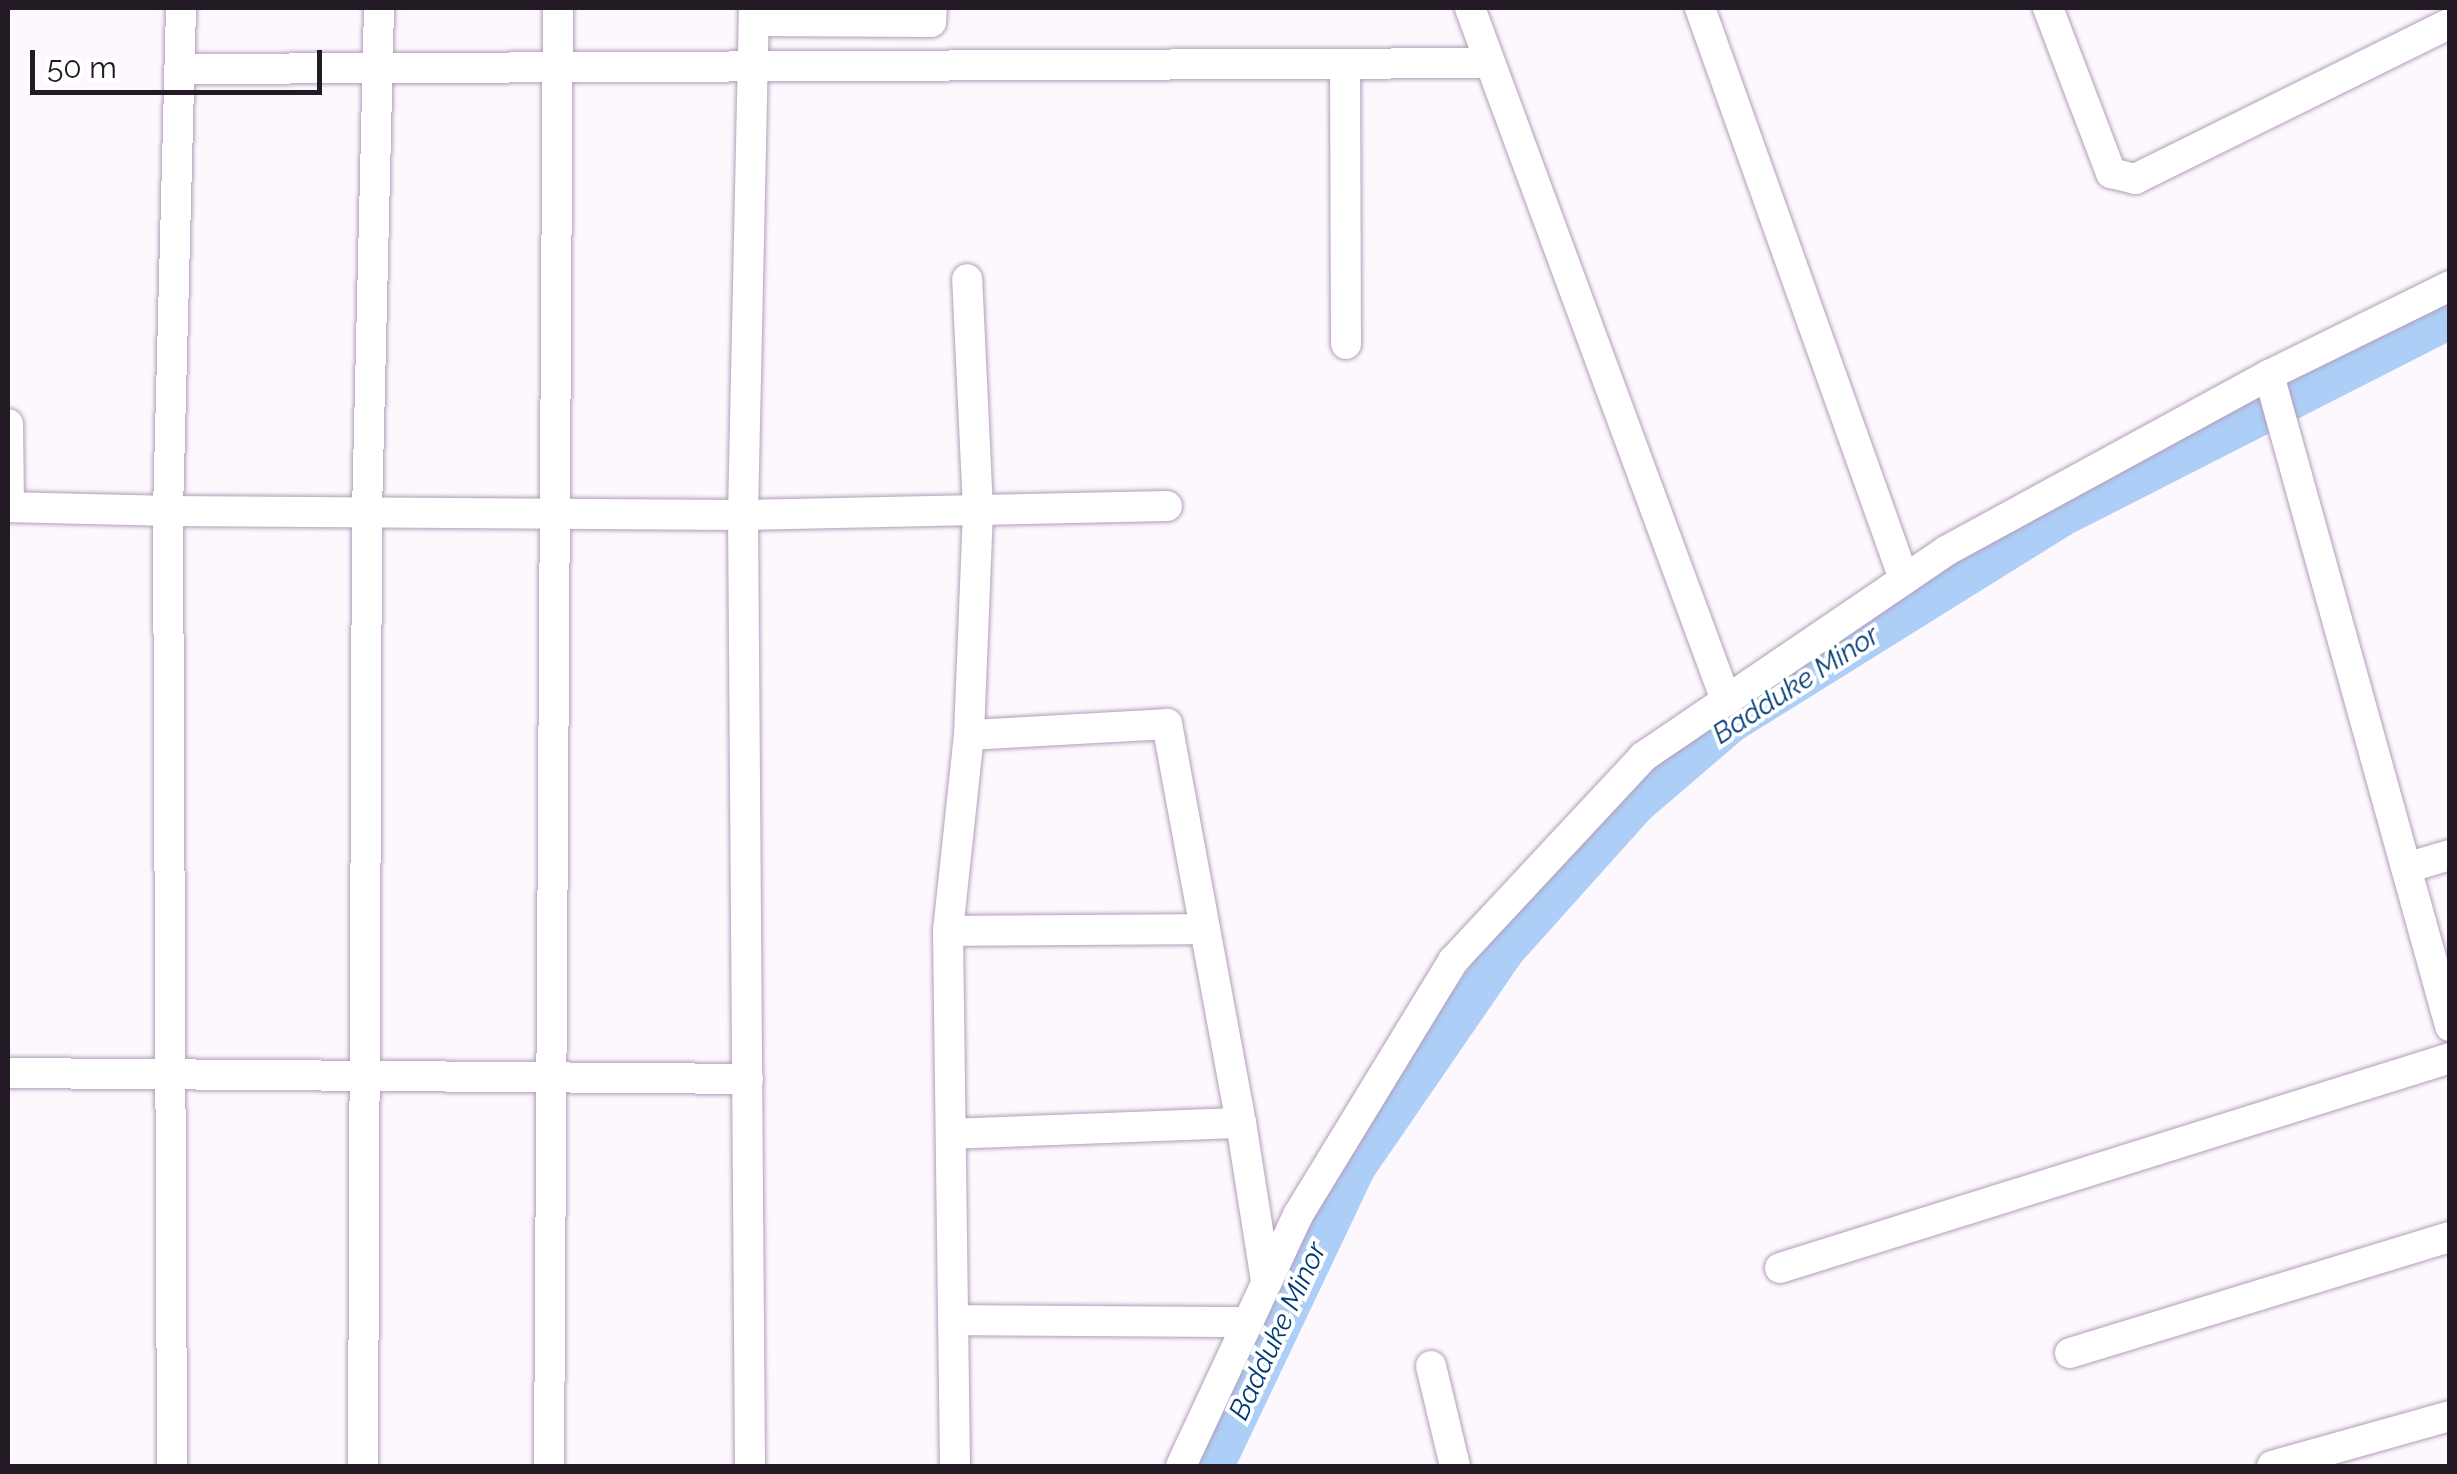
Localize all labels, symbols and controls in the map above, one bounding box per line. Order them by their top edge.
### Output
scale bar [35,30,328,92]
text: 50 m [47,50,117,85]
water label: Badduke Minor [1706,619,1886,751]
water label: Badduke Minor [1222,1237,1334,1425]

